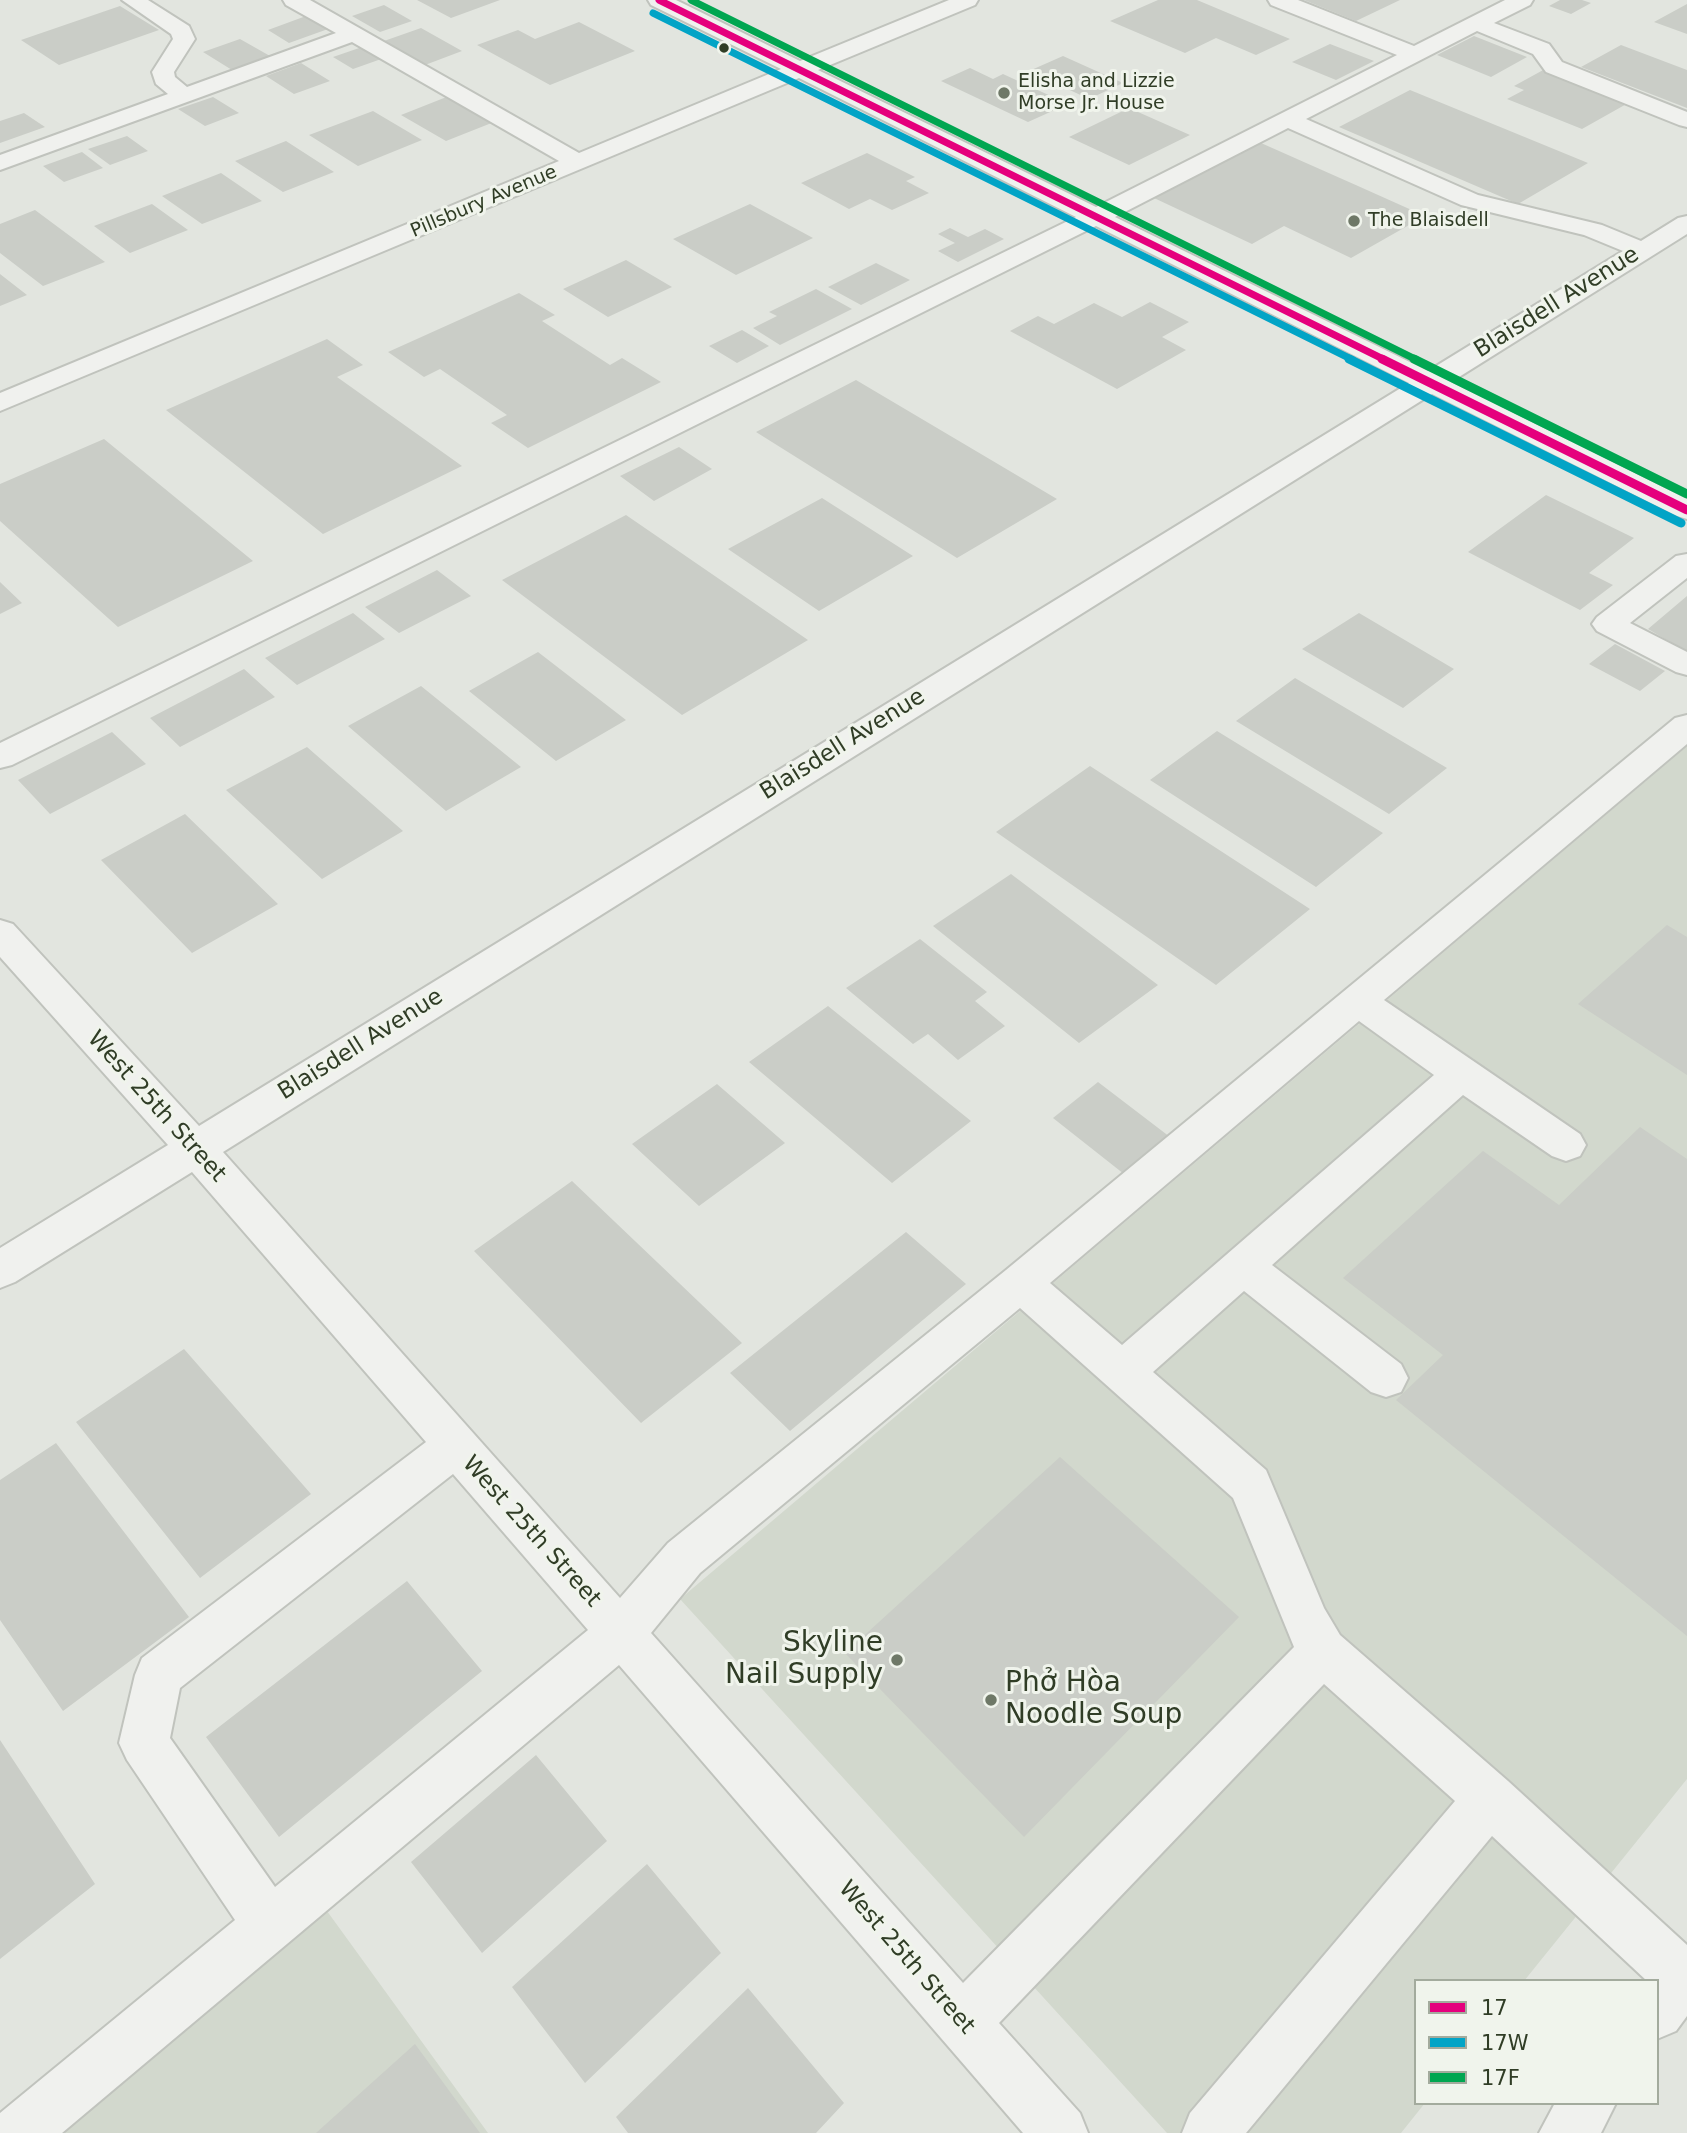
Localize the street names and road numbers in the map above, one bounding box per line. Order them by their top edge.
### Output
street label: Pillsbury Avenue [407,161,561,243]
street label: Blaisdell Avenue [1470,241,1644,365]
street label: Blaisdell Avenue [756,683,930,807]
street label: Blaisdell Avenue [274,983,448,1107]
street label: West 25th Street [81,1026,231,1188]
street label: West 25th Street [456,1451,606,1613]
street label: West 25th Street [832,1876,980,2040]

